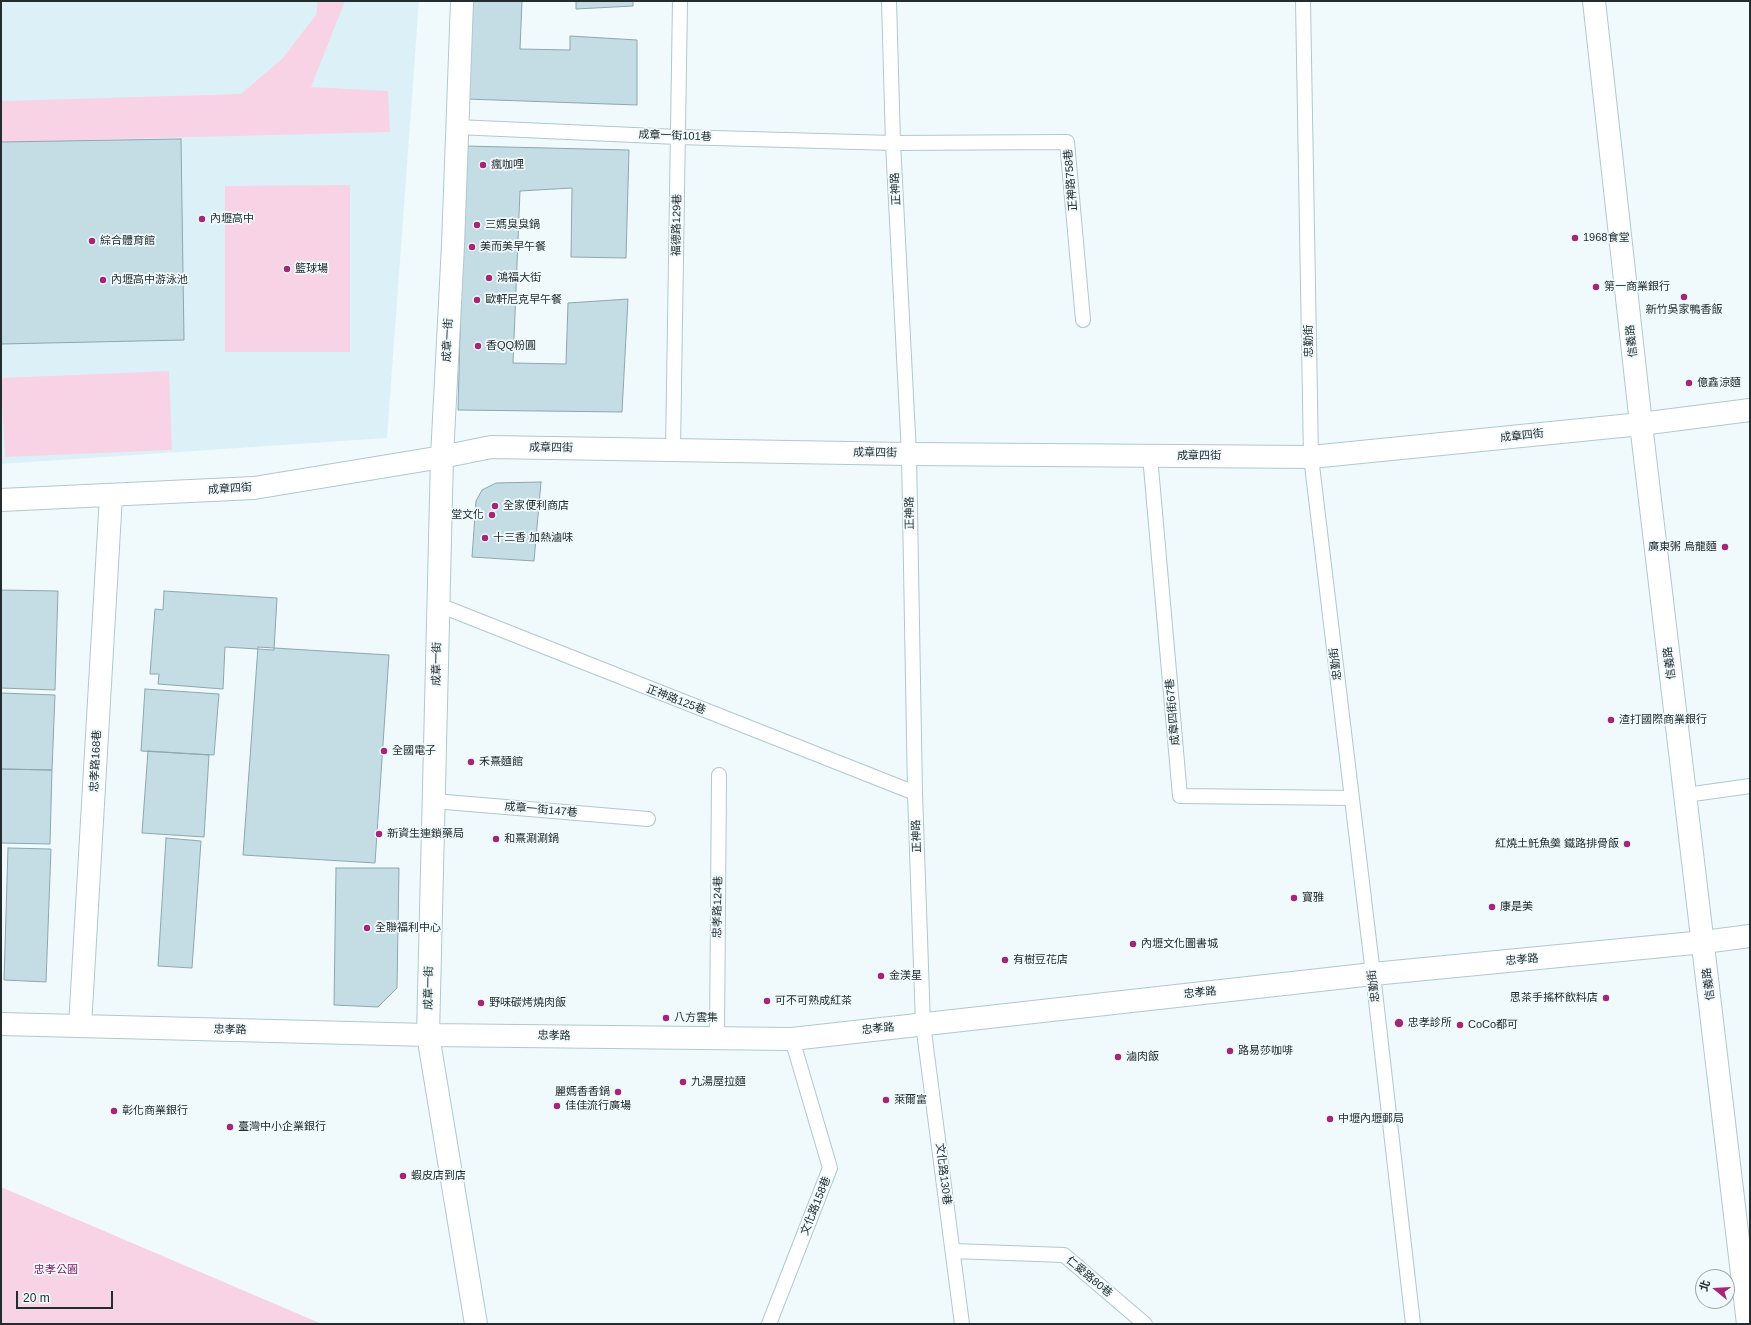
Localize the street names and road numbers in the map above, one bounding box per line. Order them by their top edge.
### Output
street label: 成章一街101巷 [638,128,712,144]
street label: 正神路758巷 [1062,148,1080,212]
street label: 正神路 [889,172,903,206]
street label: 福德路129巷 [670,194,684,256]
street label: 成章一街 [440,318,456,362]
street label: 忠勤街 [1302,324,1316,358]
street label: 信義路 [1624,324,1640,358]
street label: 成章四街 [1499,427,1545,445]
street label: 成章四街 [529,441,573,455]
street label: 成章四街 [853,446,897,460]
street label: 成章四街 [1177,449,1221,463]
street label: 成章四街 [208,481,252,497]
street label: 正神路 [903,496,917,530]
street label: 成章一街 [430,642,444,686]
street label: 信義路 [1661,646,1679,680]
street label: 忠勤街 [1327,647,1345,681]
street label: 成章四街67巷 [1163,678,1183,746]
street label: 正神路125巷 [645,683,707,717]
street label: 忠孝路168巷 [88,730,104,792]
street label: 成章一街147巷 [504,800,578,820]
street label: 正神路 [910,819,924,853]
street label: 忠孝路124巷 [711,876,725,938]
street label: 忠孝路 [1505,952,1539,968]
street label: 成章一街 [422,966,436,1010]
street label: 信義路 [1700,967,1718,1001]
street label: 忠勤街 [1365,969,1383,1003]
street label: 忠孝路 [1183,985,1217,1001]
street label: 忠孝路 [861,1021,895,1037]
street label: 忠孝路 [213,1023,247,1037]
street label: 忠孝路 [537,1029,571,1043]
street label: 文化路130巷 [933,1142,953,1206]
street label: 文化路158巷 [798,1175,834,1237]
street label: 仁愛路80巷 [1063,1254,1115,1300]

